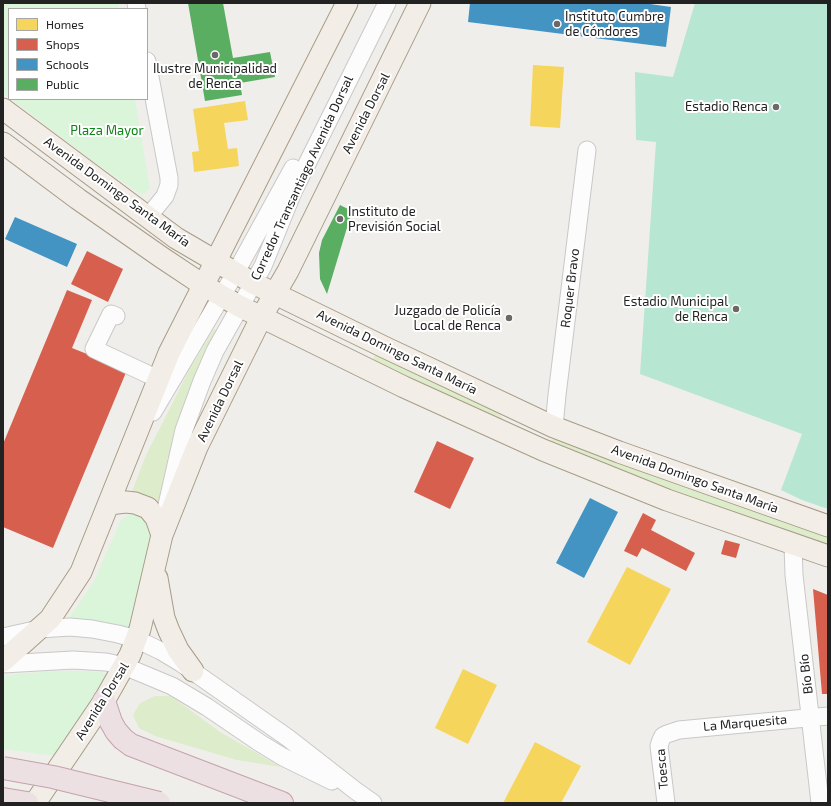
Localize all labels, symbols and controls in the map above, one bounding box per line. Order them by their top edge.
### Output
legend [8,8,148,100]
place label: Instituto Cumbre de Cóndores [565,9,664,40]
text: Homes [46,17,84,31]
marker: Instituto Cumbre de Cóndores [552,19,562,29]
text: Shops [46,37,80,51]
marker: Ilustre Municipalidad de Renca [210,50,220,60]
text: Schools [46,57,89,71]
place label: Ilustre Municipalidad de Renca [153,61,277,92]
street label: Avenida Dorsal [339,70,393,156]
street label: Corredor Transantiago Avenida Dorsal [248,73,356,283]
text: Public [46,77,79,91]
place label: Estadio Renca [685,99,768,115]
marker: Estadio Renca [771,102,781,112]
park label: Plaza Mayor [70,123,144,139]
street label: Avenida Domingo Santa María [41,134,193,250]
place label: Instituto de Previsión Social [348,204,441,235]
marker: Instituto de Previsión Social [335,214,345,224]
street label: Roquer Bravo [557,247,583,329]
place label: Estadio Municipal de Renca [623,294,728,325]
place label: Juzgado de Policía Local de Renca [394,303,501,334]
marker: Estadio Municipal de Renca [731,304,741,314]
street label: Avenida Domingo Santa María [314,306,480,398]
marker: Juzgado de Policía Local de Renca [504,313,514,323]
street label: Avenida Dorsal [194,358,246,444]
street label: Avenida Domingo Santa María [609,441,781,517]
street label: Bío Bío [796,653,816,695]
street label: Avenida Dorsal [72,659,132,743]
street label: La Marquesita [702,712,788,734]
street label: Toesca [652,748,672,790]

